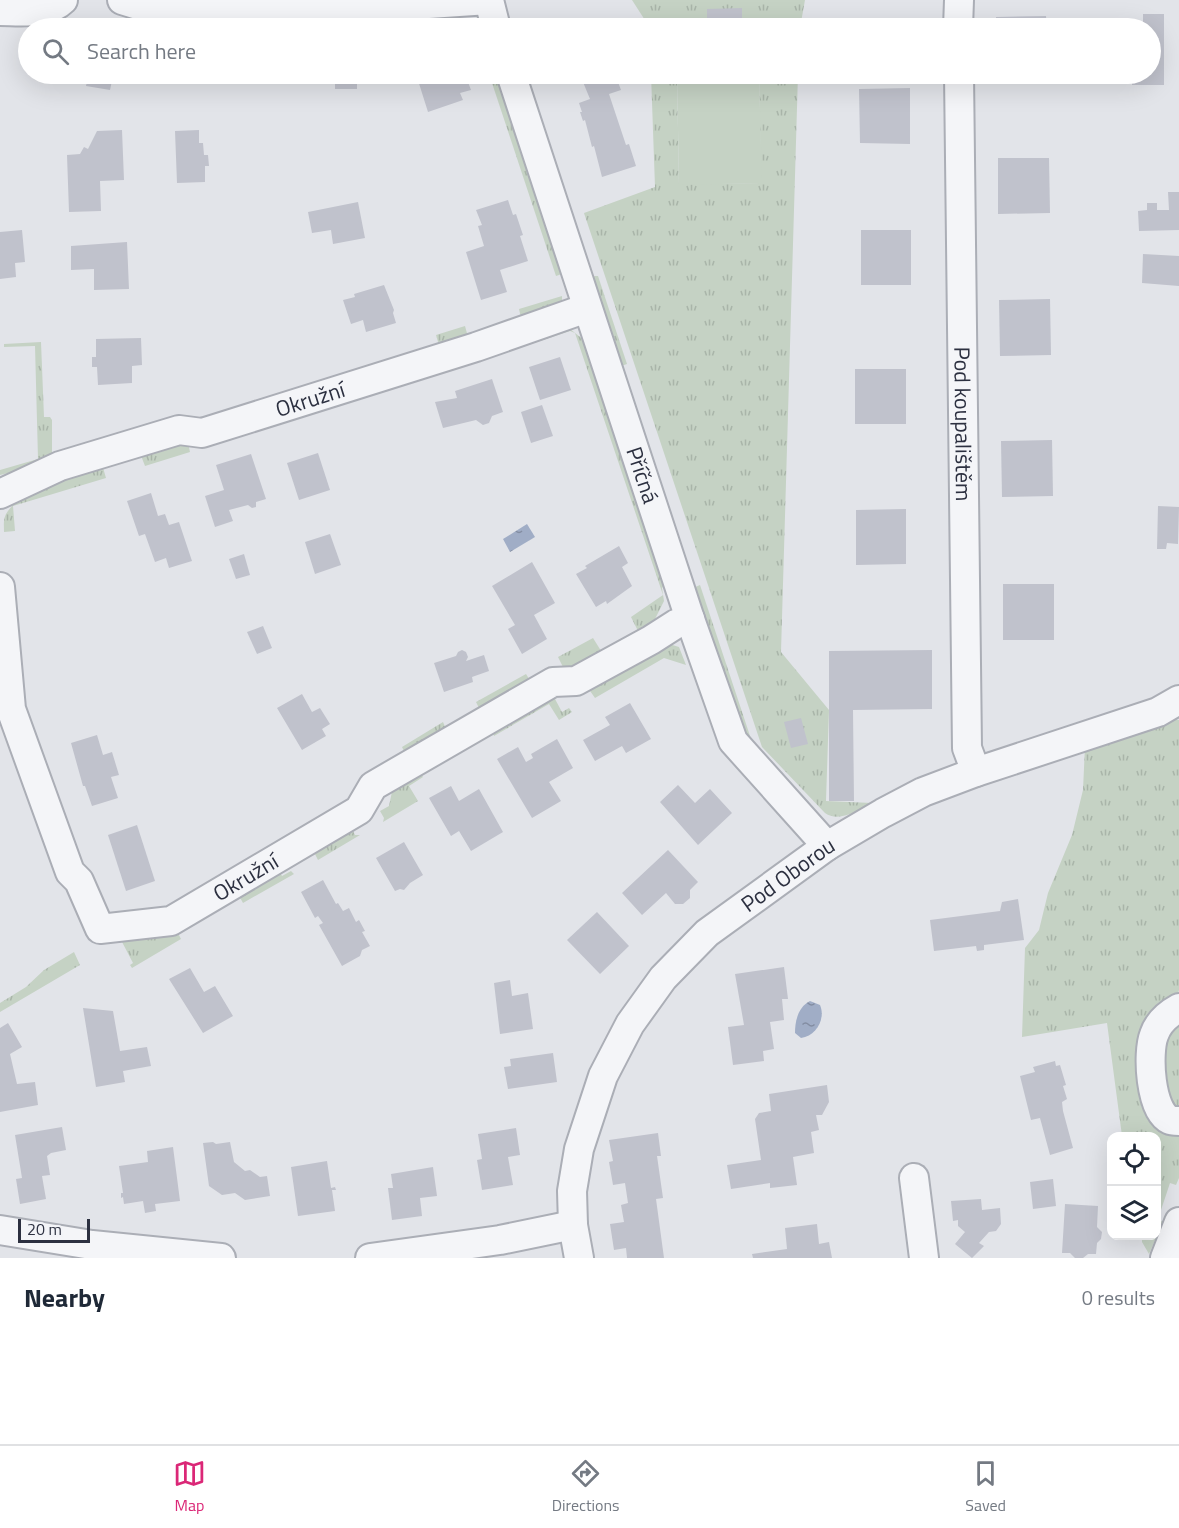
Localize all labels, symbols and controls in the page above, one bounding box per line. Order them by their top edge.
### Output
search box [18,18,1161,84]
text: Search here [87,34,196,68]
icon: search [39,35,72,68]
street label: Pod koupalištěm [945,346,981,502]
street label: Okružní [271,372,351,426]
street label: Příčná [617,442,668,508]
street label: Pod Oborou [734,828,841,920]
street label: Okružní [206,843,287,910]
map controls [1107,1132,1161,1240]
button: locate [1107,1132,1161,1186]
button: layers [1107,1186,1161,1240]
scale bar [18,1216,90,1244]
text: 20 m [27,1217,62,1241]
text: Nearby [24,1278,105,1317]
text: 0 results [1082,1282,1155,1313]
tab: Map [173,1457,206,1517]
tab: Directions [552,1457,620,1517]
tab: Saved [965,1457,1006,1517]

